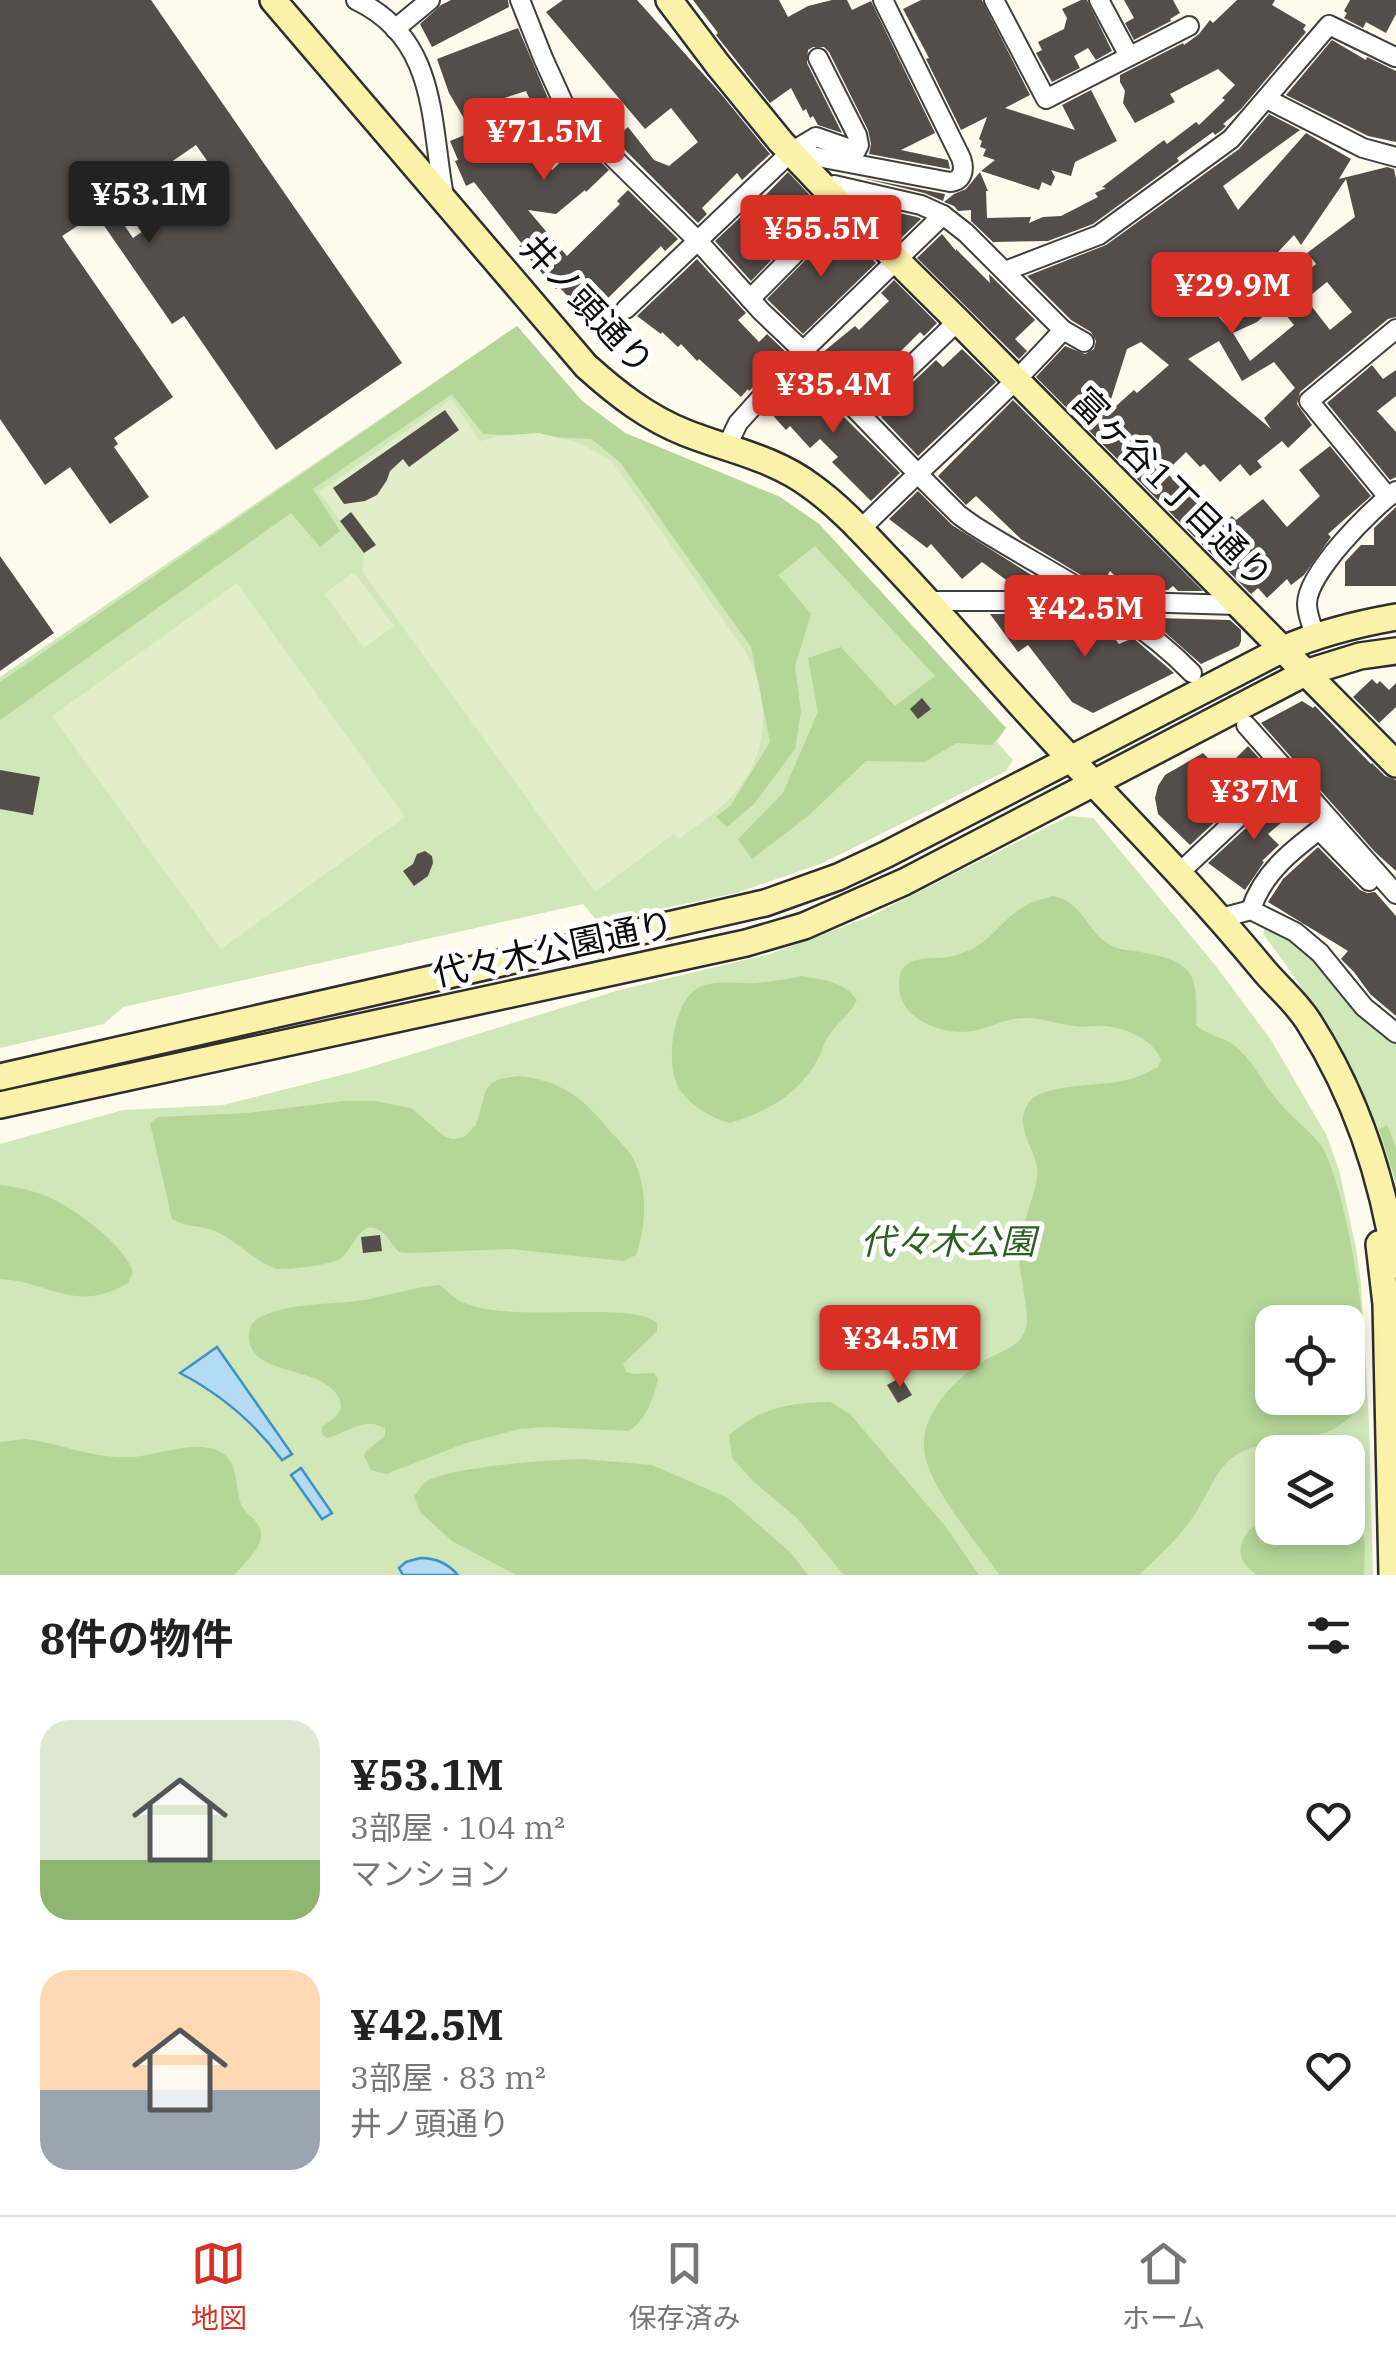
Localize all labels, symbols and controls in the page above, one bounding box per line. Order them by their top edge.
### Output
pin: ¥71.5M [463,98,625,183]
text: ¥71.5M [485,109,603,151]
pin: ¥53.1M [68,161,230,246]
text: ¥53.1M [90,172,208,214]
pin: ¥55.5M [740,195,902,280]
text: ¥55.5M [762,206,880,248]
street label: 井ノ頭通り [511,225,664,384]
pin: ¥29.9M [1151,252,1313,337]
text: ¥29.9M [1173,263,1291,305]
pin: ¥35.4M [752,351,914,436]
text: ¥35.4M [774,362,892,404]
street label: 富ヶ谷1丁目通り [1062,377,1283,598]
pin: ¥42.5M [1004,575,1166,660]
text: ¥42.5M [1026,586,1144,628]
pin: ¥37M [1195,758,1313,843]
text: ¥37M [1210,769,1298,811]
street label: 代々木公園通り [428,900,677,996]
park label: 代々木公園 [860,1218,1040,1264]
pin: ¥34.5M [819,1305,981,1390]
map controls [1255,1305,1365,1545]
button: locate [1255,1305,1365,1415]
text: ¥34.5M [841,1316,959,1358]
button: layers [1255,1435,1365,1545]
icon: filters [1301,1608,1356,1663]
text: 8件の物件 [40,1611,233,1666]
text: ¥53.1M [350,1747,504,1802]
icon: home [120,1760,240,1880]
icon: heart [1301,1793,1356,1848]
text: 3部屋 · 104 m² [350,1806,565,1848]
text: マンション [350,1852,510,1894]
text: ¥42.5M [350,1997,504,2052]
icon: home [120,2010,240,2130]
icon: heart [1301,2043,1356,2098]
text: 3部屋 · 83 m² [350,2056,546,2098]
text: 井ノ頭通り [350,2102,510,2144]
tab: 地図 [191,2236,247,2336]
tab: 保存済み [628,2236,740,2336]
tab: ホーム [1122,2236,1205,2336]

